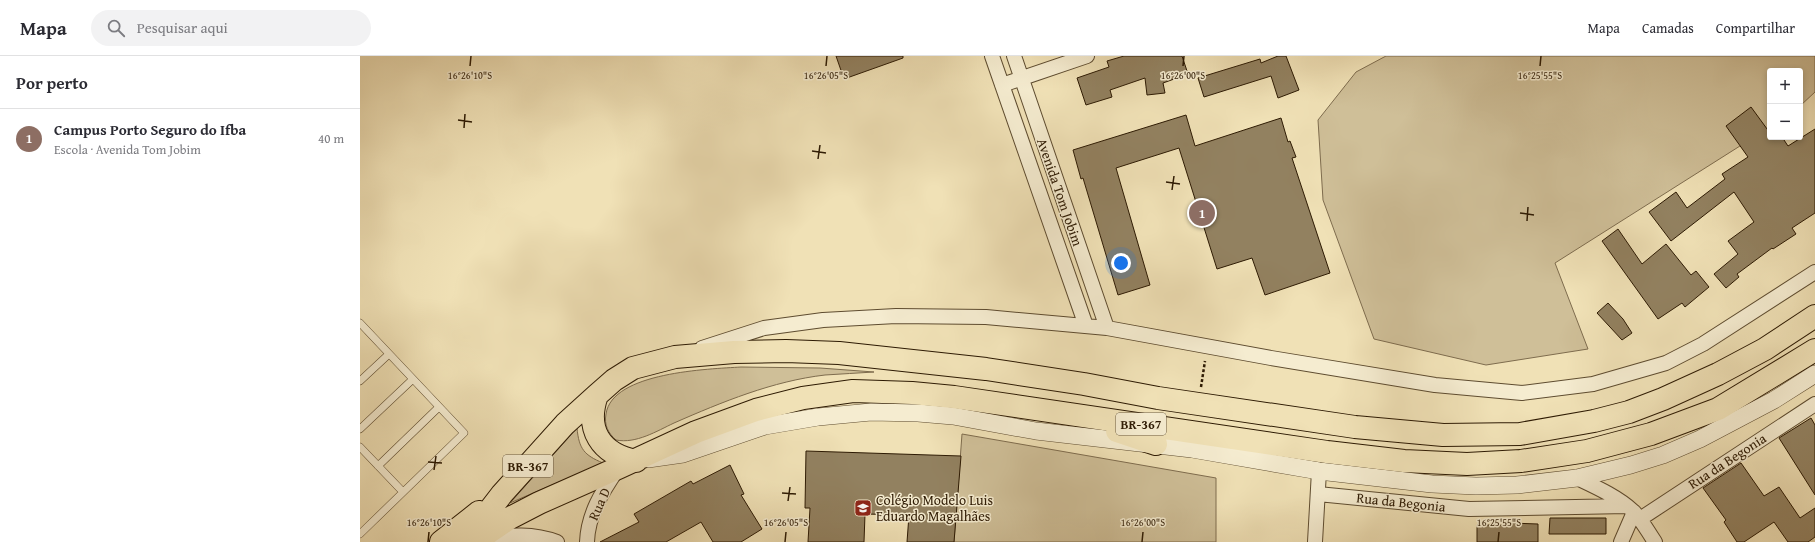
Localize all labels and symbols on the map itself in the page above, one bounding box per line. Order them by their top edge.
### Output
text: 16°26'10"S [448,68,492,83]
text: 16°26'05"S [804,68,848,83]
text: 16°26'00"S [1161,68,1205,83]
text: 16°25'55"S [1518,68,1562,83]
street label: Avenida Tom Jobim [1032,135,1088,249]
pin: 1 [1189,198,1215,228]
your location [1111,253,1131,273]
road number: BR-367 [1116,413,1166,435]
street label: Rua da Begonia [1684,428,1770,494]
road number: BR-367 [503,455,553,477]
street label: Rua D [583,484,615,524]
street label: Rua da Begonia [1355,487,1447,517]
place label: Colégio Modelo Luis Eduardo Magalhães [876,490,993,526]
school or university icon: Colégio Modelo Luis Eduardo Magalhães [853,498,873,518]
text: 16°26'10"S [407,515,451,530]
text: 16°26'05"S [764,515,808,530]
text: 16°26'00"S [1121,515,1165,530]
text: 16°25'55"S [1477,515,1521,530]

